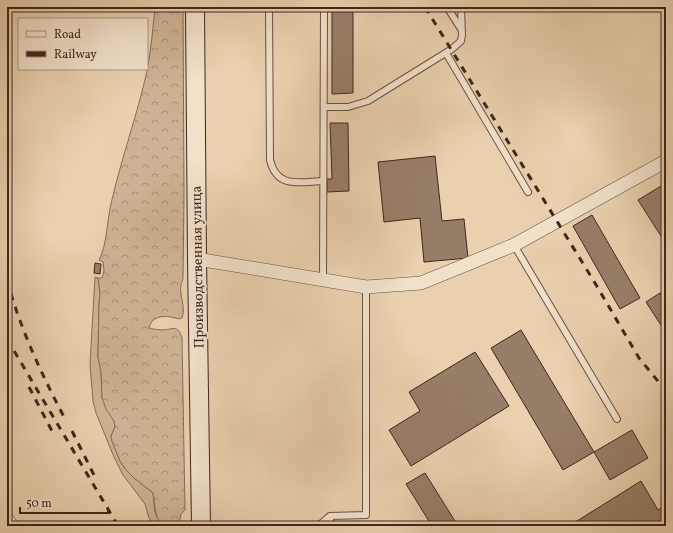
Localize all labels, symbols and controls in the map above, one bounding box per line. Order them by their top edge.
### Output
legend [18,18,148,70]
text: Road [54,27,81,43]
text: Railway [54,47,97,63]
street label: Производственная улица [188,185,209,348]
scale bar [20,489,108,515]
text: 50 m [26,496,52,512]

